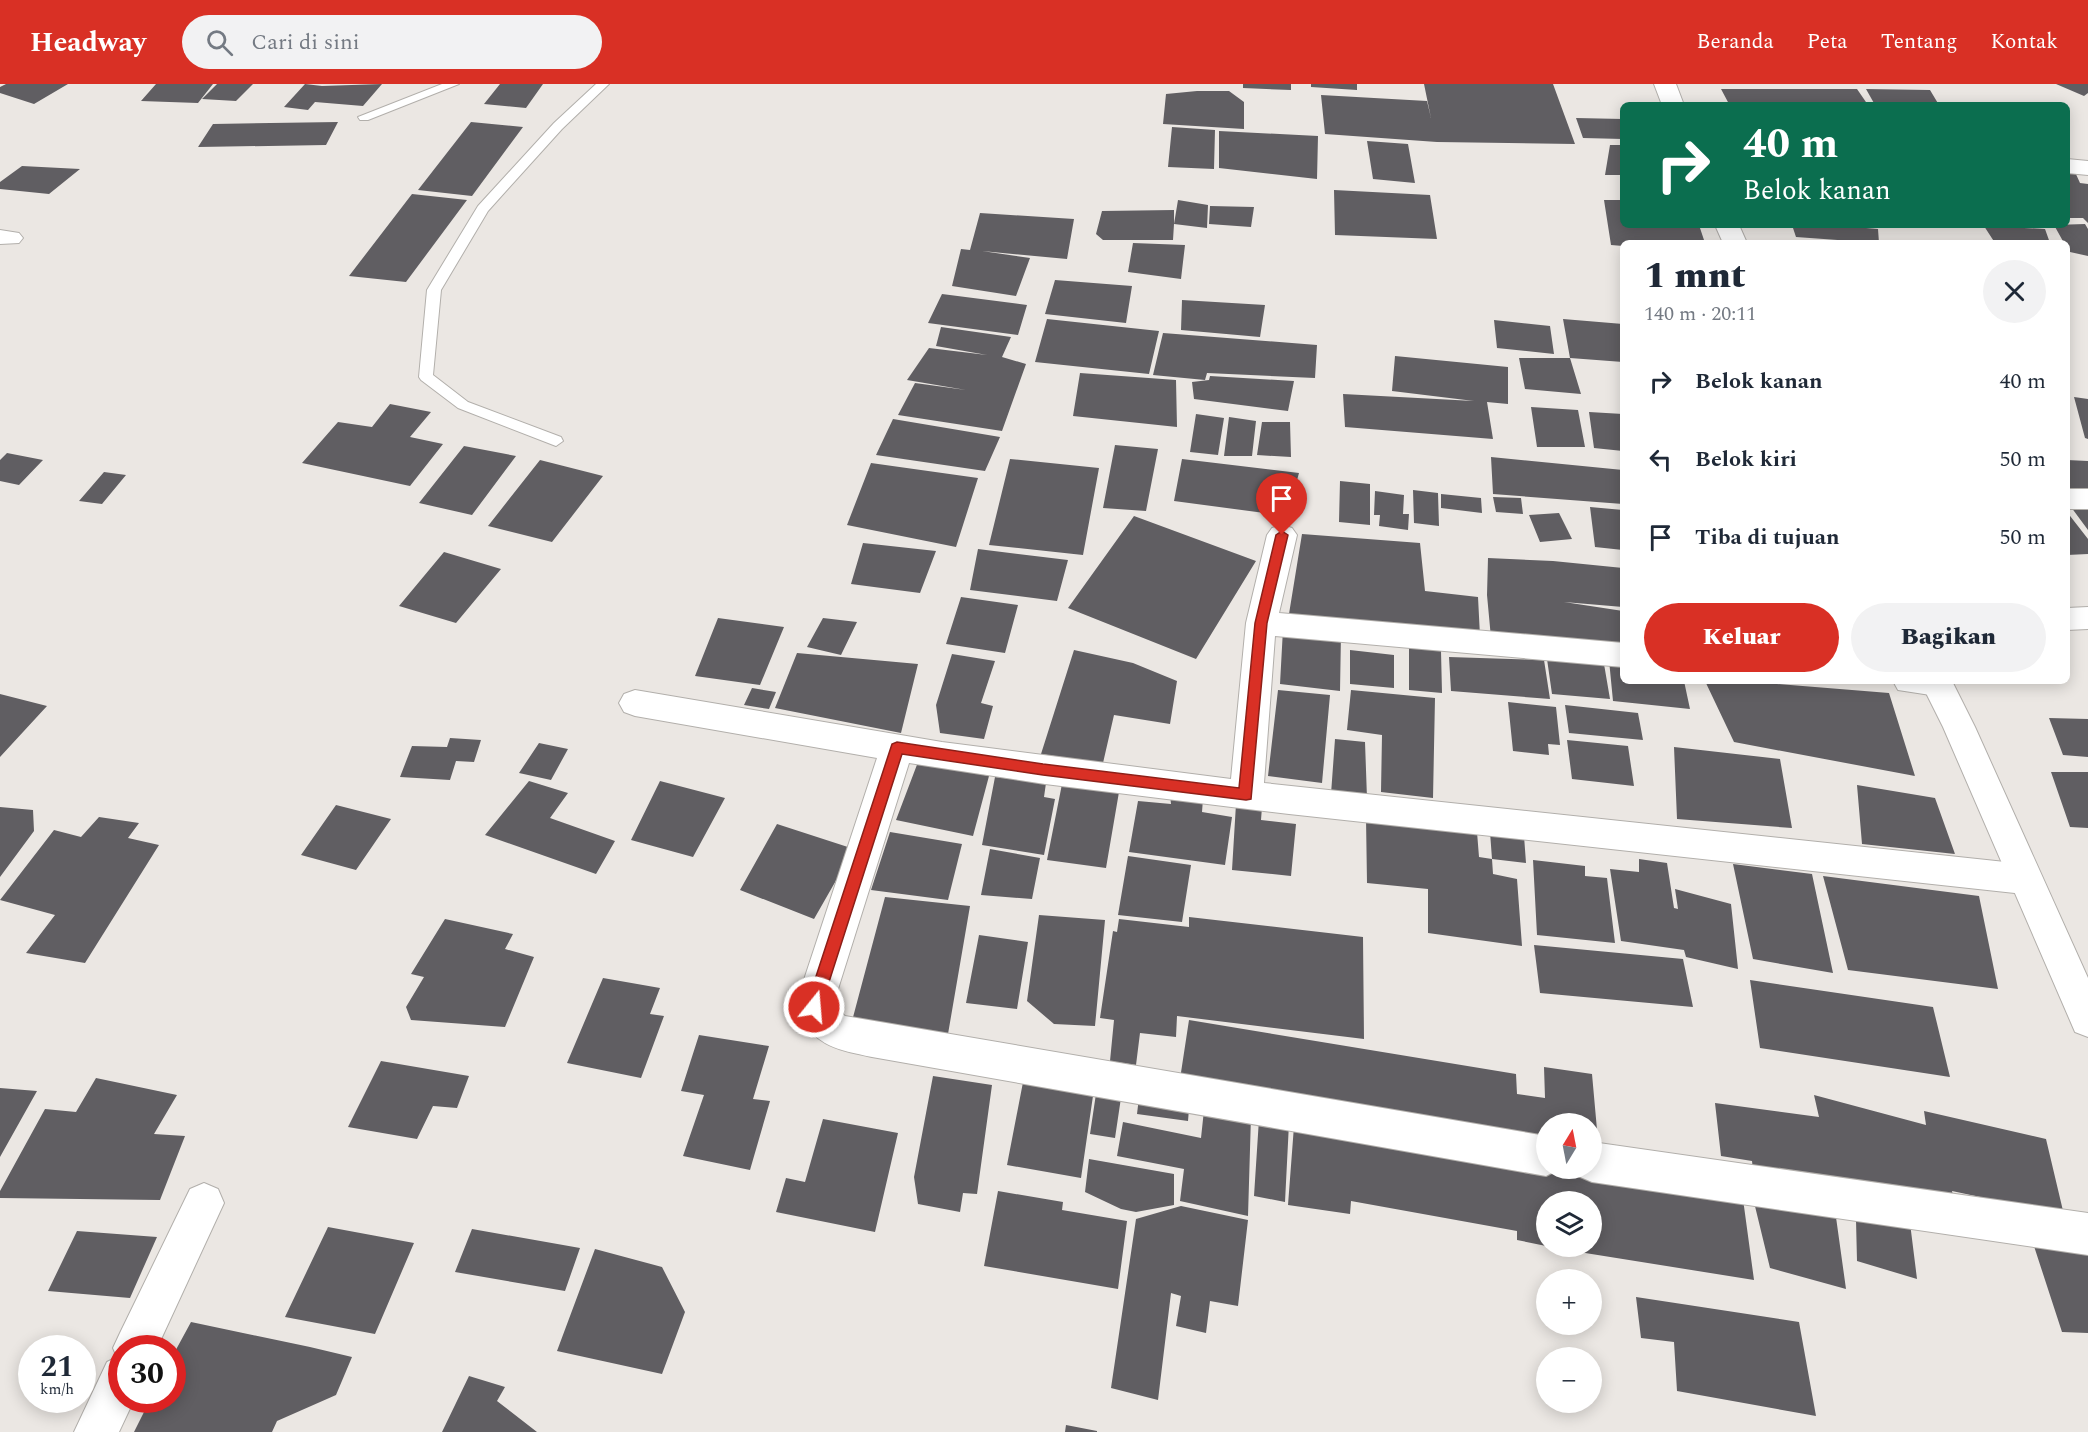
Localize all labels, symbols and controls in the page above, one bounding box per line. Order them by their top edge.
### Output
search box [182,15,602,69]
text: Headway [30,21,146,64]
icon: search [203,26,236,59]
text: Cari di sini [251,26,360,59]
text: Beranda [1697,26,1774,58]
text: Peta [1807,26,1848,58]
text: Tentang [1881,26,1957,58]
text: Kontak [1990,26,2058,58]
text: 40 m [1743,113,1838,176]
icon: right [1644,126,1722,204]
text: Belok kanan [1743,170,1891,212]
text: 1 mnt [1644,249,1746,304]
button: close [1983,260,2046,323]
text: 140 m · 20:11 [1644,299,1756,329]
icon: right [1644,365,1677,398]
text: Belok kanan [1695,365,1823,398]
text: 40 m [2000,365,2046,398]
icon: left [1644,443,1677,476]
text: Belok kiri [1695,443,1797,476]
text: 50 m [2000,443,2046,476]
pin [1256,473,1307,535]
icon: arrive [1265,482,1298,515]
icon: arrive [1644,521,1677,554]
text: Tiba di tujuan [1695,521,1840,554]
text: 50 m [2000,521,2046,554]
button: Keluar [1644,603,1839,672]
button: Bagikan [1851,603,2046,672]
position arrow [782,975,846,1039]
north arrow [1536,1113,1602,1179]
map controls [1536,1113,1602,1413]
button: layers [1536,1191,1602,1257]
button: + [1536,1269,1602,1335]
speed limit sign: 30 [108,1335,186,1413]
text: 21 [40,1344,74,1390]
button: − [1536,1347,1602,1413]
text: km/h [40,1378,74,1401]

